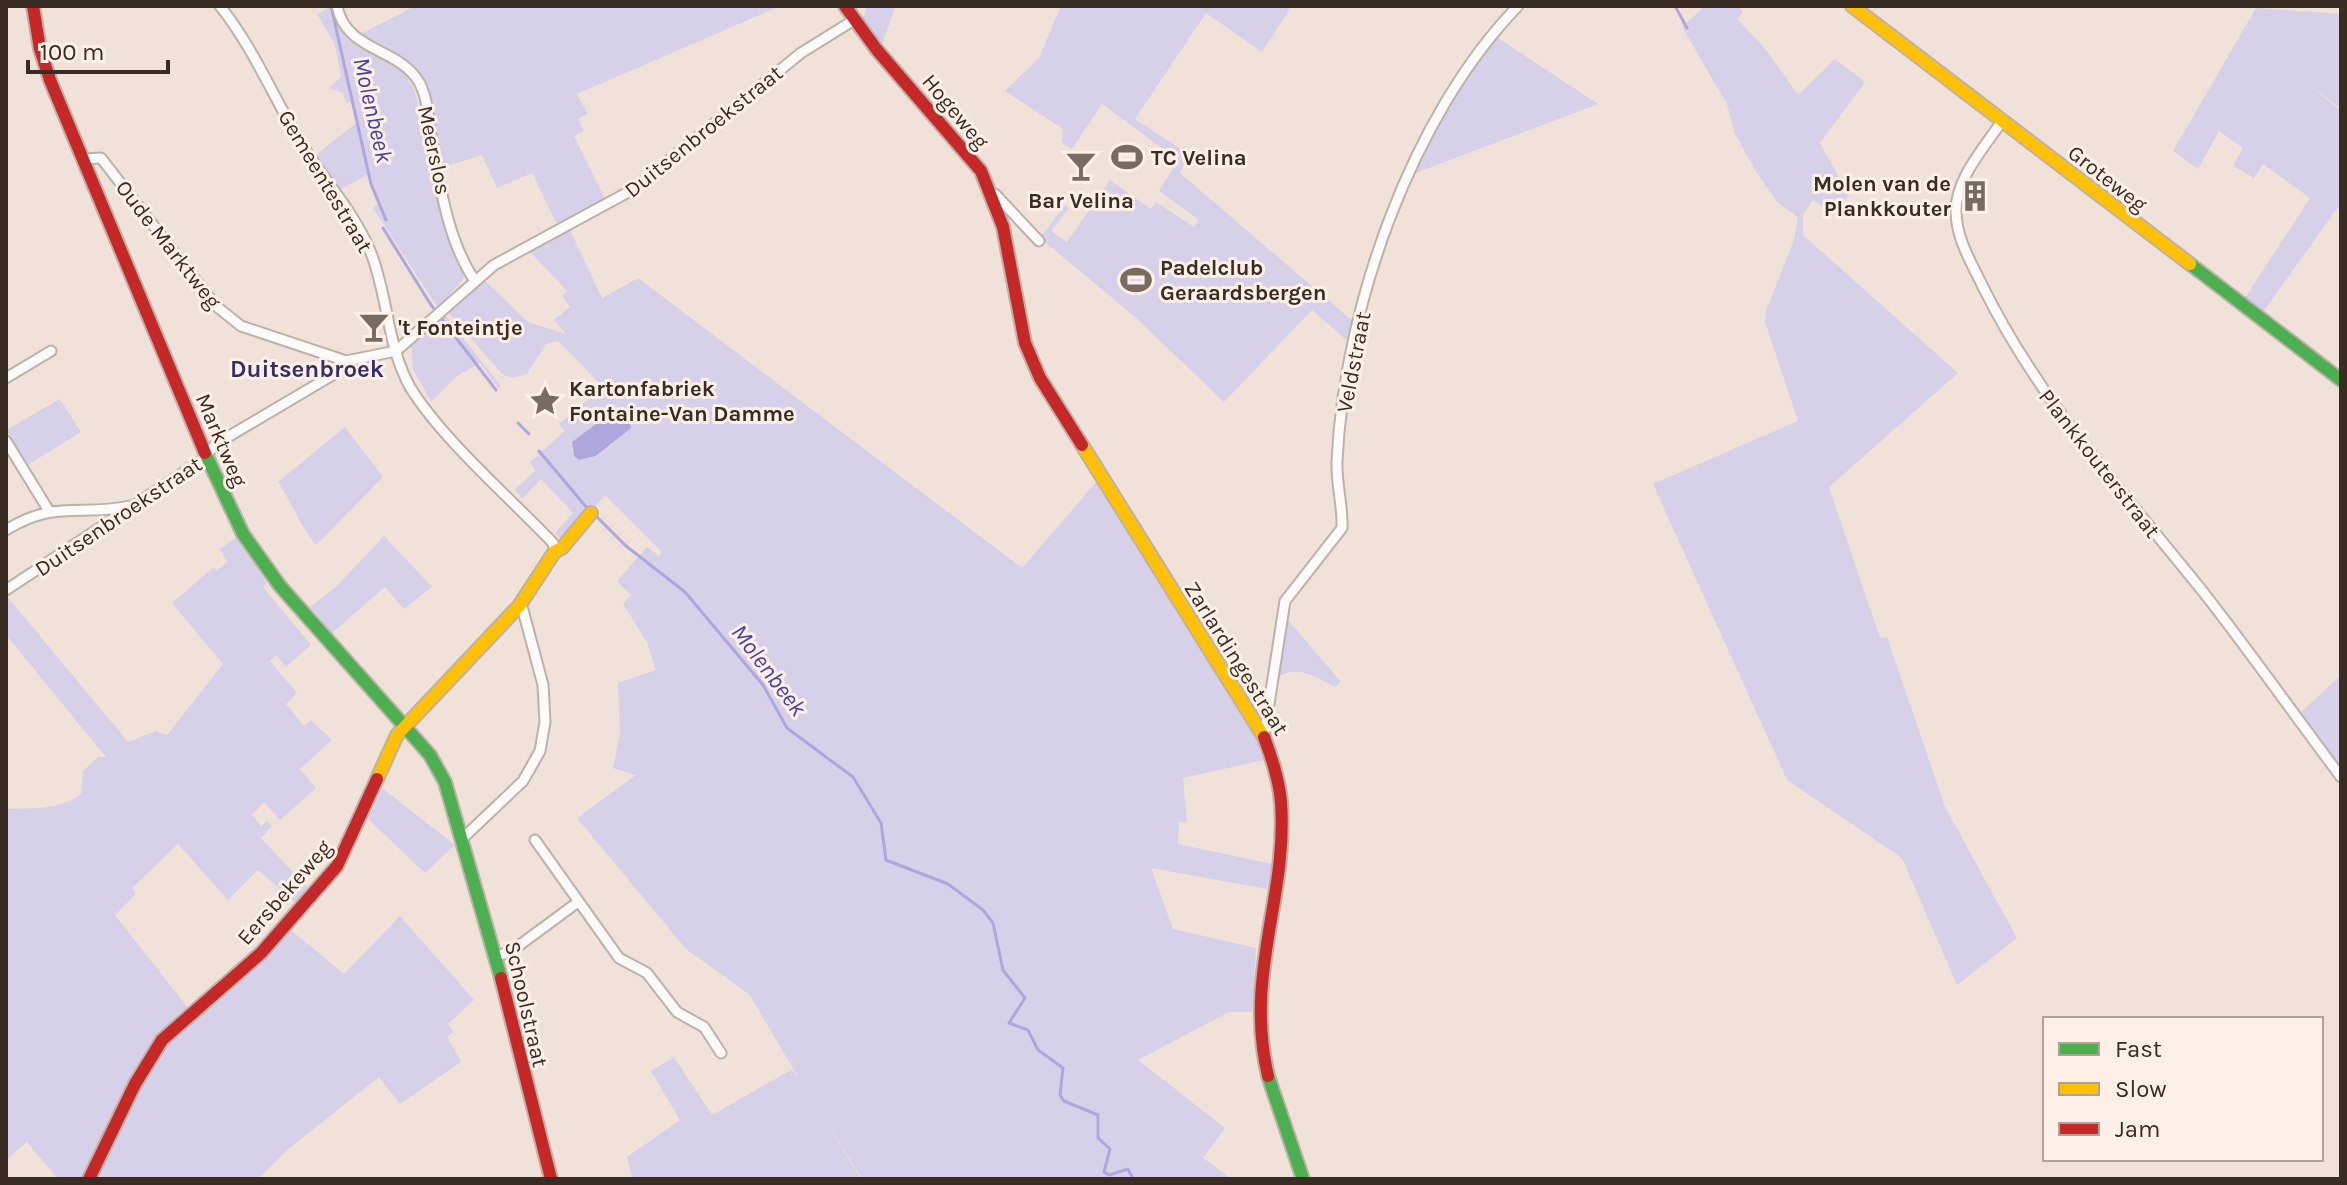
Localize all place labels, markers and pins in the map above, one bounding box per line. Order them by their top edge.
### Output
sports icon: TC Velina [1110,140,1144,174]
place label: TC Velina [1151,145,1247,171]
bar icon: Bar Velina [1064,149,1098,183]
place label: Molen van de Plankkouter [1813,171,1951,222]
building icon: Molen van de Plankkouter [1958,179,1992,213]
place label: Bar Velina [1028,188,1134,214]
place label: Padelclub Geraardsbergen [1160,255,1326,306]
sports icon: Padelclub Geraardsbergen [1119,263,1153,297]
bar icon: 't Fonteintje [357,310,391,344]
place label: 't Fonteintje [398,315,523,341]
place label: Kartonfabriek Fontaine-Van Damme [569,376,795,427]
place icon: Kartonfabriek Fontaine-Van Damme [528,384,562,418]

